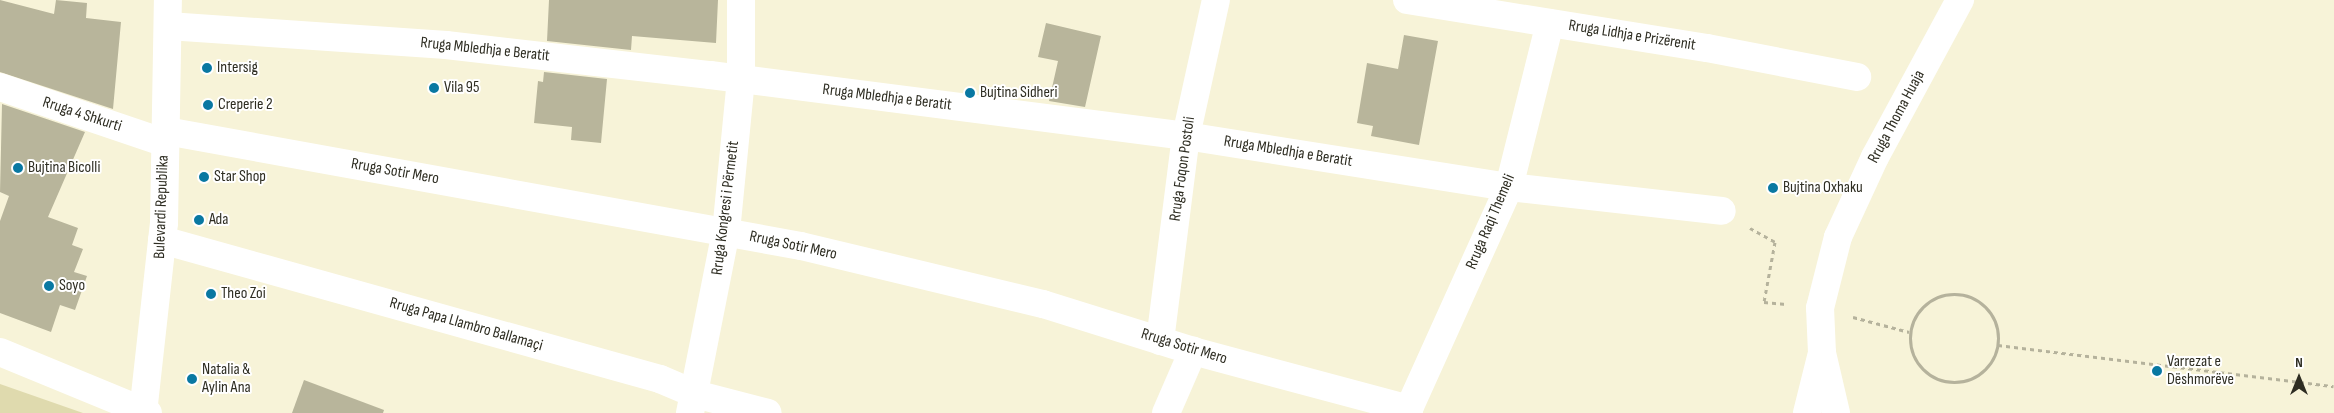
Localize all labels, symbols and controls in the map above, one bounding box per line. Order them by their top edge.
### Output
street label: Rruga Lidhja e Prizërenit [1567,16,1697,56]
street label: Rruga Mbledhja e Beratit [419,34,551,66]
place label: Intersig [217,58,258,78]
marker: Intersig [201,62,213,74]
street label: Rruga Thoma Huaja [1864,67,1930,167]
place label: Vila 95 [444,78,479,98]
street label: Rruga Mbledhja e Beratit [821,81,953,115]
marker: Vila 95 [428,82,440,94]
place label: Bujtina Sidheri [980,83,1057,103]
marker: Bujtina Sidheri [964,87,976,99]
street label: Rruga 4 Shkurti [40,93,124,137]
place label: Creperie 2 [218,95,273,115]
marker: Creperie 2 [202,99,214,111]
street label: Rruga Foqon Postoli [1166,115,1200,223]
street label: Rruga Mbledhja e Beratit [1222,132,1354,172]
street label: Rruga Kongresi i Përmetit [708,140,744,276]
street label: Bulevardi Republika [151,155,173,259]
street label: Rruga Sotir Mero [350,155,440,189]
place label: Bujtina Bicolli [28,158,100,178]
marker: Bujtina Bicolli [12,162,24,174]
place label: Star Shop [214,167,266,187]
marker: Star Shop [198,171,210,183]
street label: Rruga Raqi Themeli [1462,171,1520,273]
place label: Bujtina Oxhaku [1783,178,1863,198]
marker: Bujtina Oxhaku [1767,182,1779,194]
place label: Ada [209,210,228,230]
marker: Ada [193,214,205,226]
street label: Rruga Sotir Mero [748,227,838,265]
place label: Soyo [59,276,85,296]
marker: Soyo [43,280,55,292]
place label: Theo Zoi [221,284,266,304]
marker: Theo Zoi [205,288,217,300]
street label: Rruga Papa Llambro Ballamaçi [387,294,545,356]
street label: Rruga Sotir Mero [1139,325,1229,369]
place label: Varrezat e Dëshmorëve [2167,352,2234,390]
north arrow [2274,353,2324,403]
text: N [2295,354,2303,371]
place label: Natalia & Aylin Ana [202,360,251,398]
marker: Varrezat e Dëshmorëve [2151,365,2163,377]
marker: Natalia & Aylin Ana [186,373,198,385]

